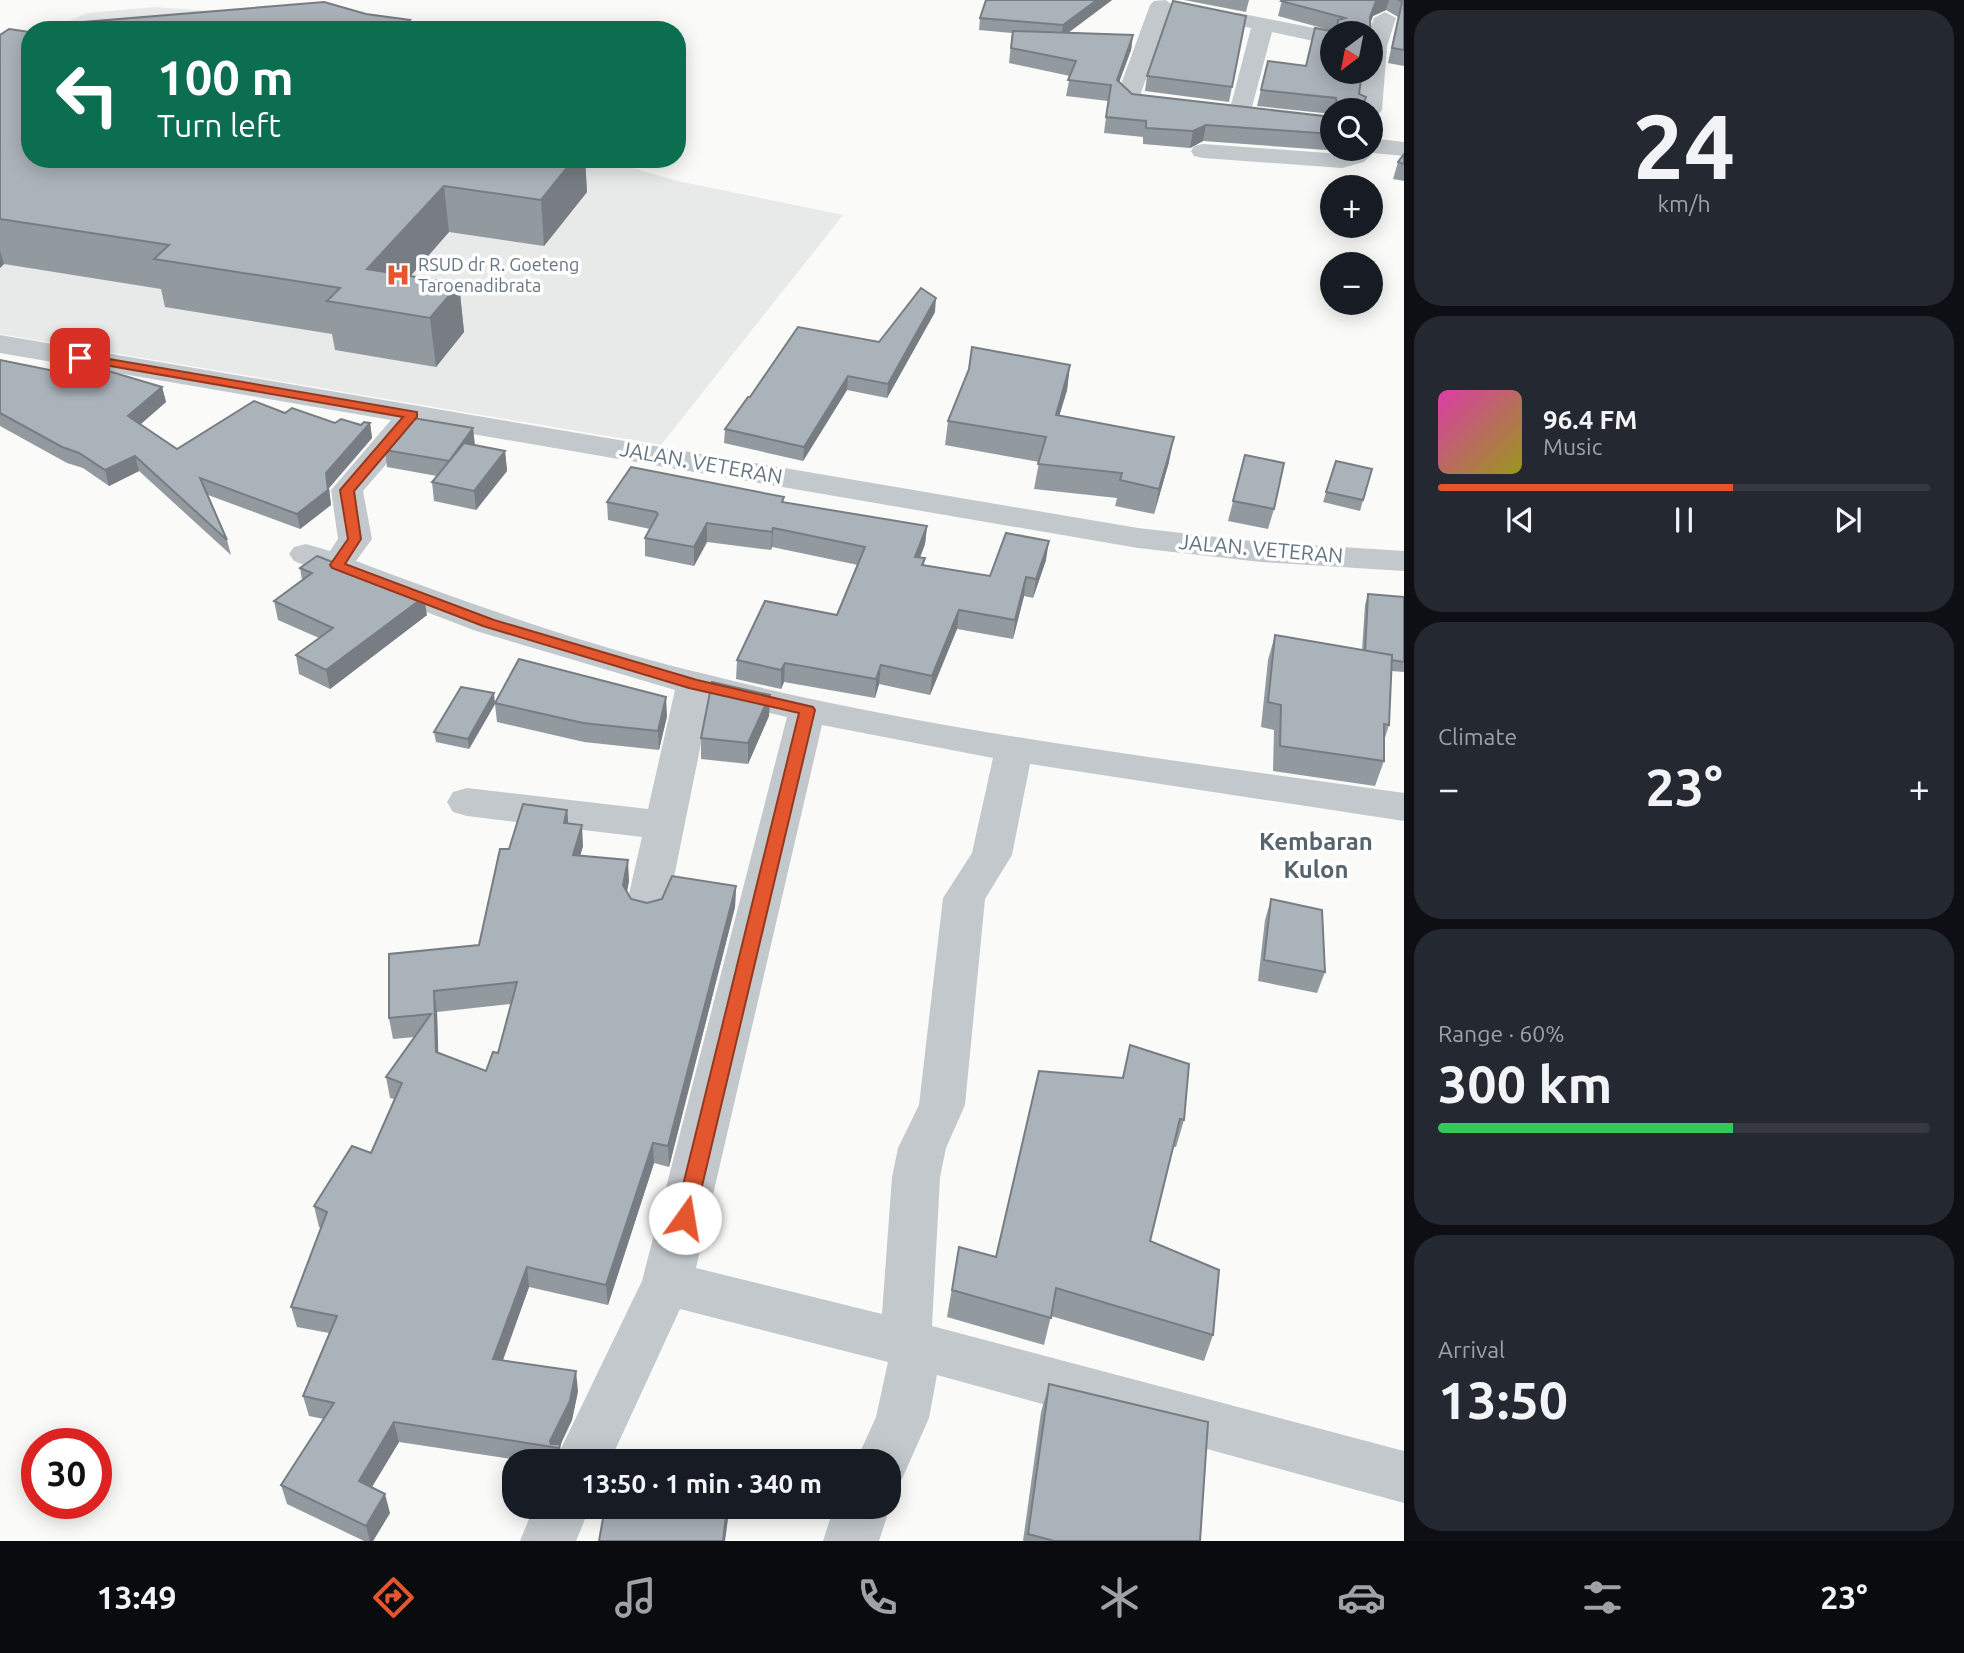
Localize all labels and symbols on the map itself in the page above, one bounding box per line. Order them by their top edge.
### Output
north arrow [1320,21,1382,84]
place label: RSUD dr R. Goeteng Taroenadibrata [418,254,579,295]
hospital icon: RSUD dr R. Goeteng Taroenadibrata [384,261,412,289]
pin [50,328,110,388]
street label: JALAN. VETERAN [618,436,784,488]
street label: JALAN. VETERAN [1178,529,1344,567]
district label: Kembaran Kulon [1259,828,1373,883]
position arrow [648,1181,722,1255]
speed limit sign: 30 [21,1428,112,1519]

